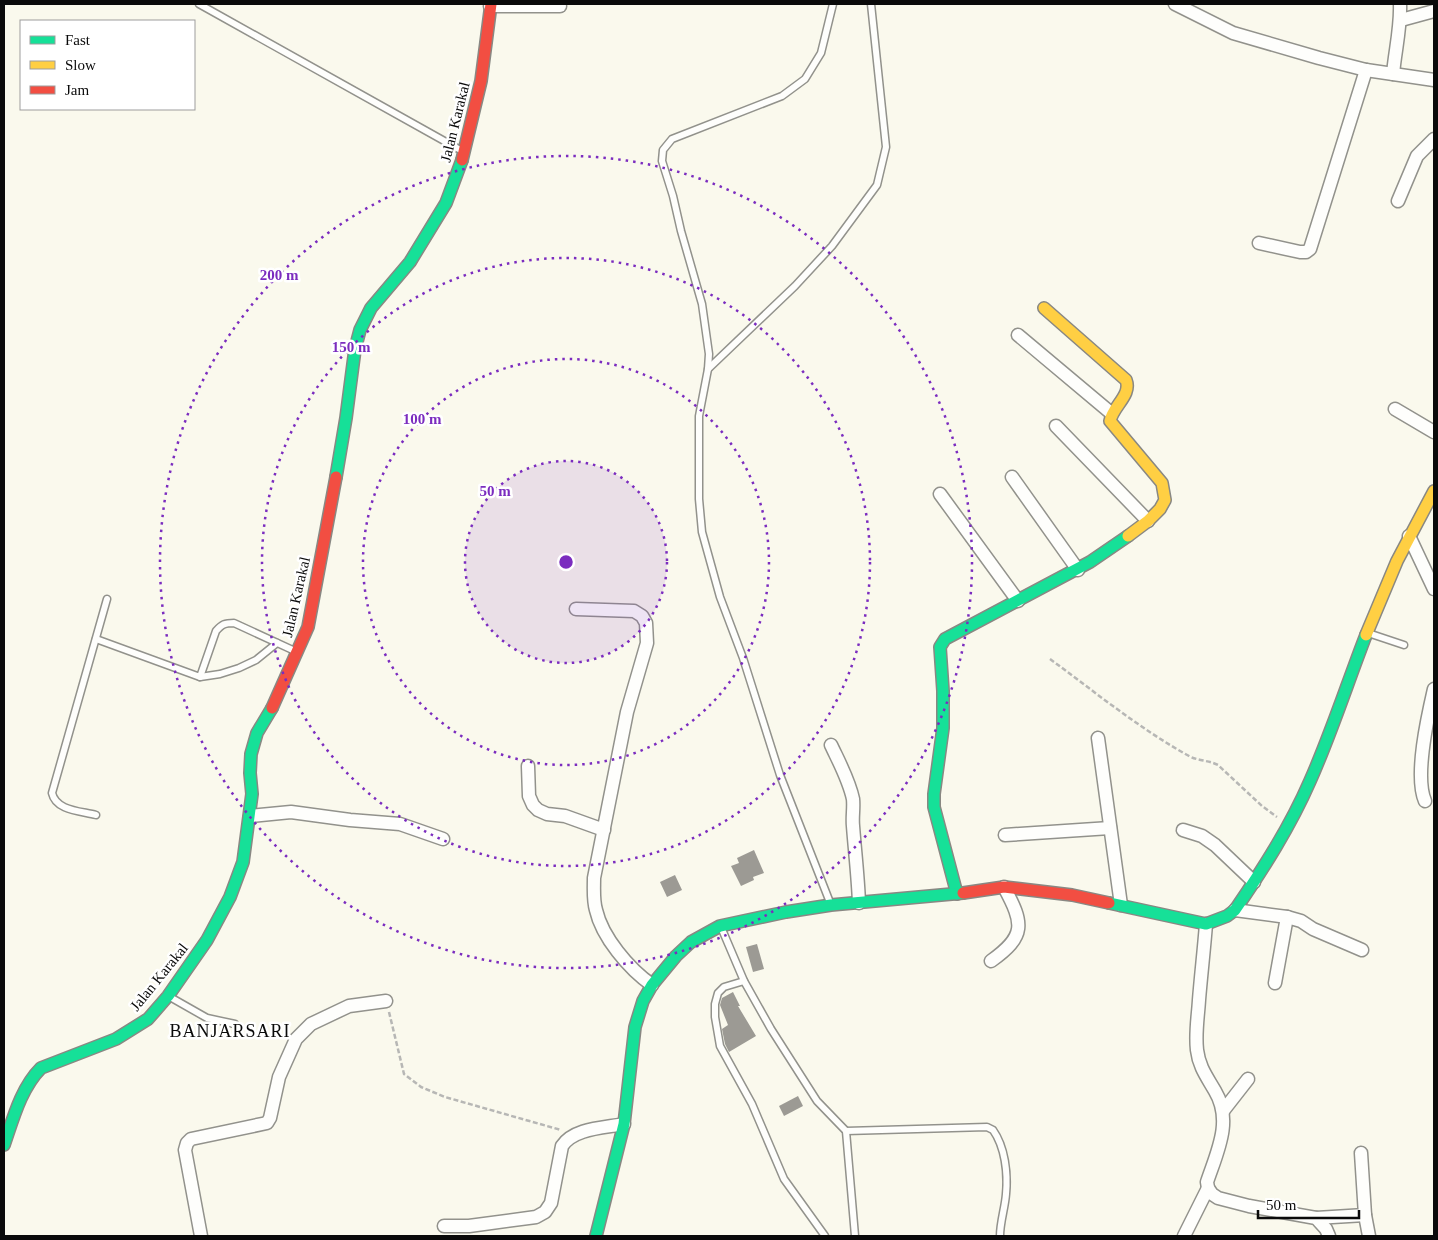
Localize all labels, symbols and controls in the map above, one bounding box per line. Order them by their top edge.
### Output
legend [20,20,195,110]
text: Fast [65,32,91,48]
text: Slow [65,57,96,73]
street label: Jalan Karakal [437,80,473,164]
text: Jam [65,82,89,98]
text: 200 m [260,267,299,283]
text: 150 m [332,339,371,355]
text: 100 m [403,411,442,427]
text: 50 m [479,483,511,499]
centre of rings [557,553,575,571]
street label: Jalan Karakal [279,555,313,639]
street label: Jalan Karakal [127,940,191,1014]
district label: BANJARSARI [169,1021,291,1041]
scale bar [1258,1188,1359,1220]
text: 50 m [1266,1197,1297,1213]

